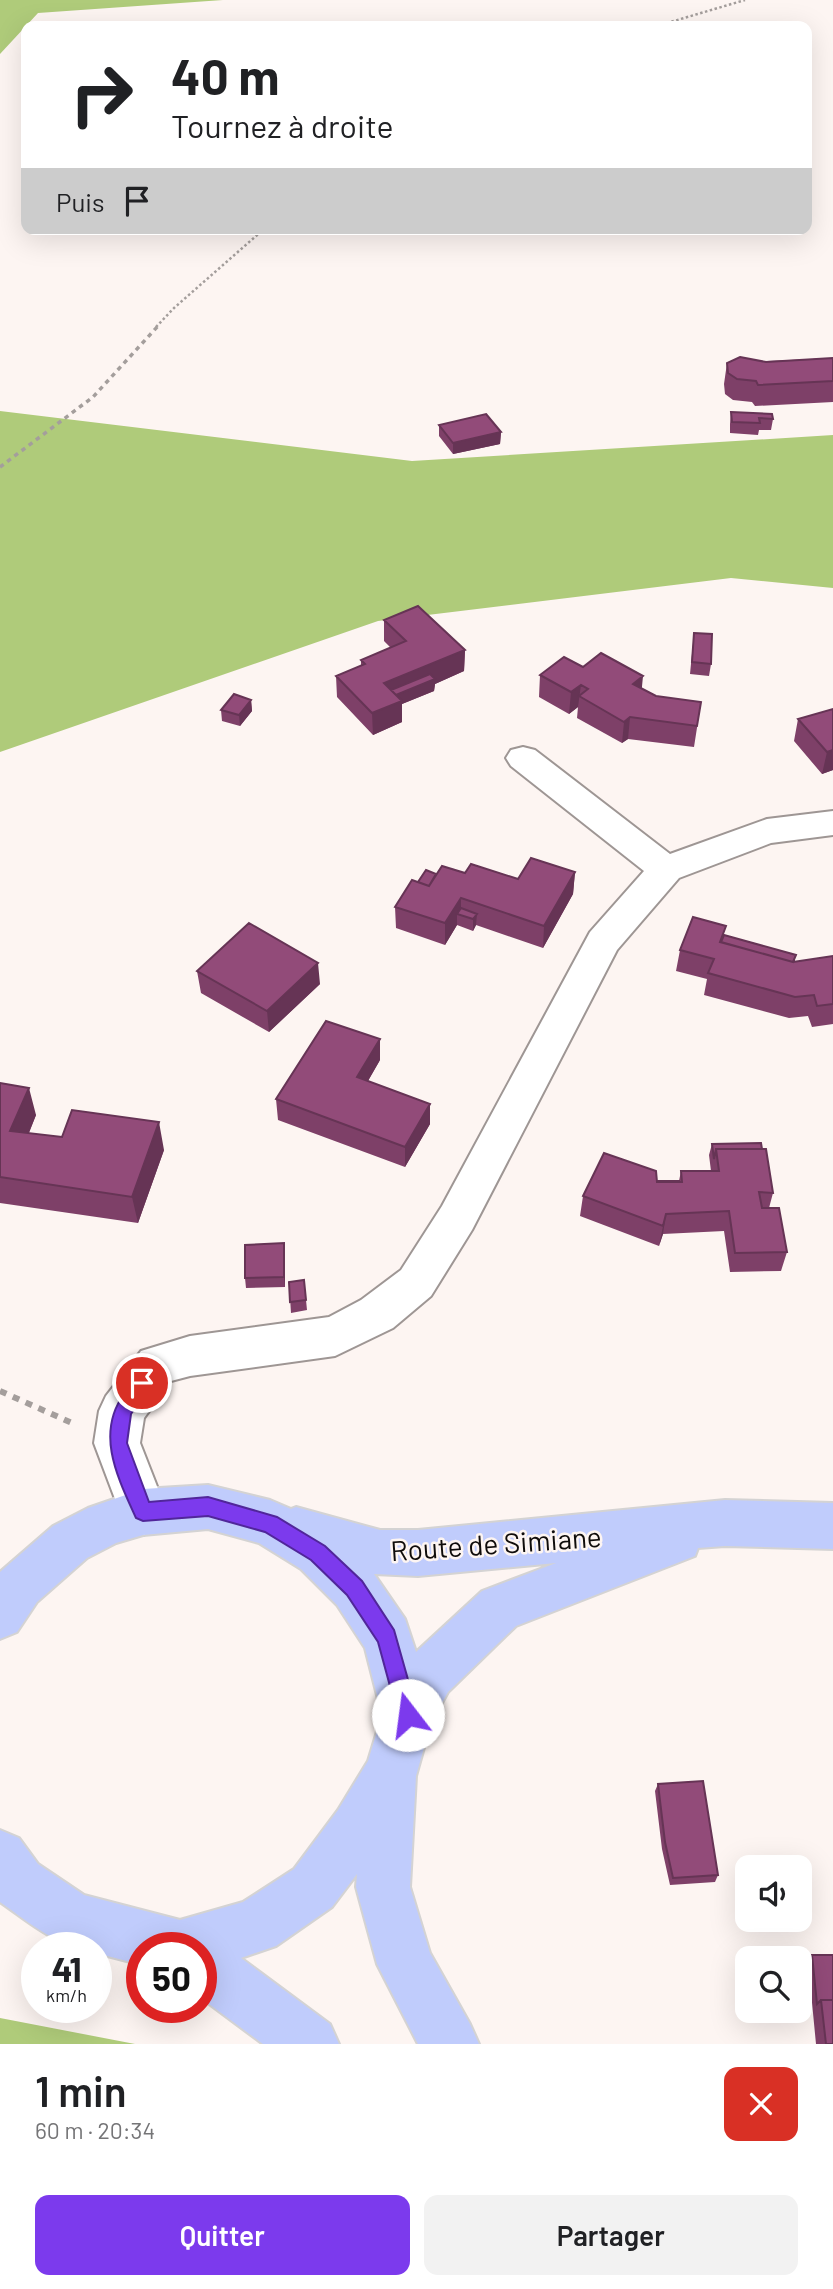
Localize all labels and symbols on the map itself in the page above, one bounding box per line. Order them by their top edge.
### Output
pin [112,1353,172,1413]
street label: Route de Simiane [389,1519,603,1567]
position arrow [371,1678,445,1752]
speed limit sign: 50 [126,1932,217,2023]

